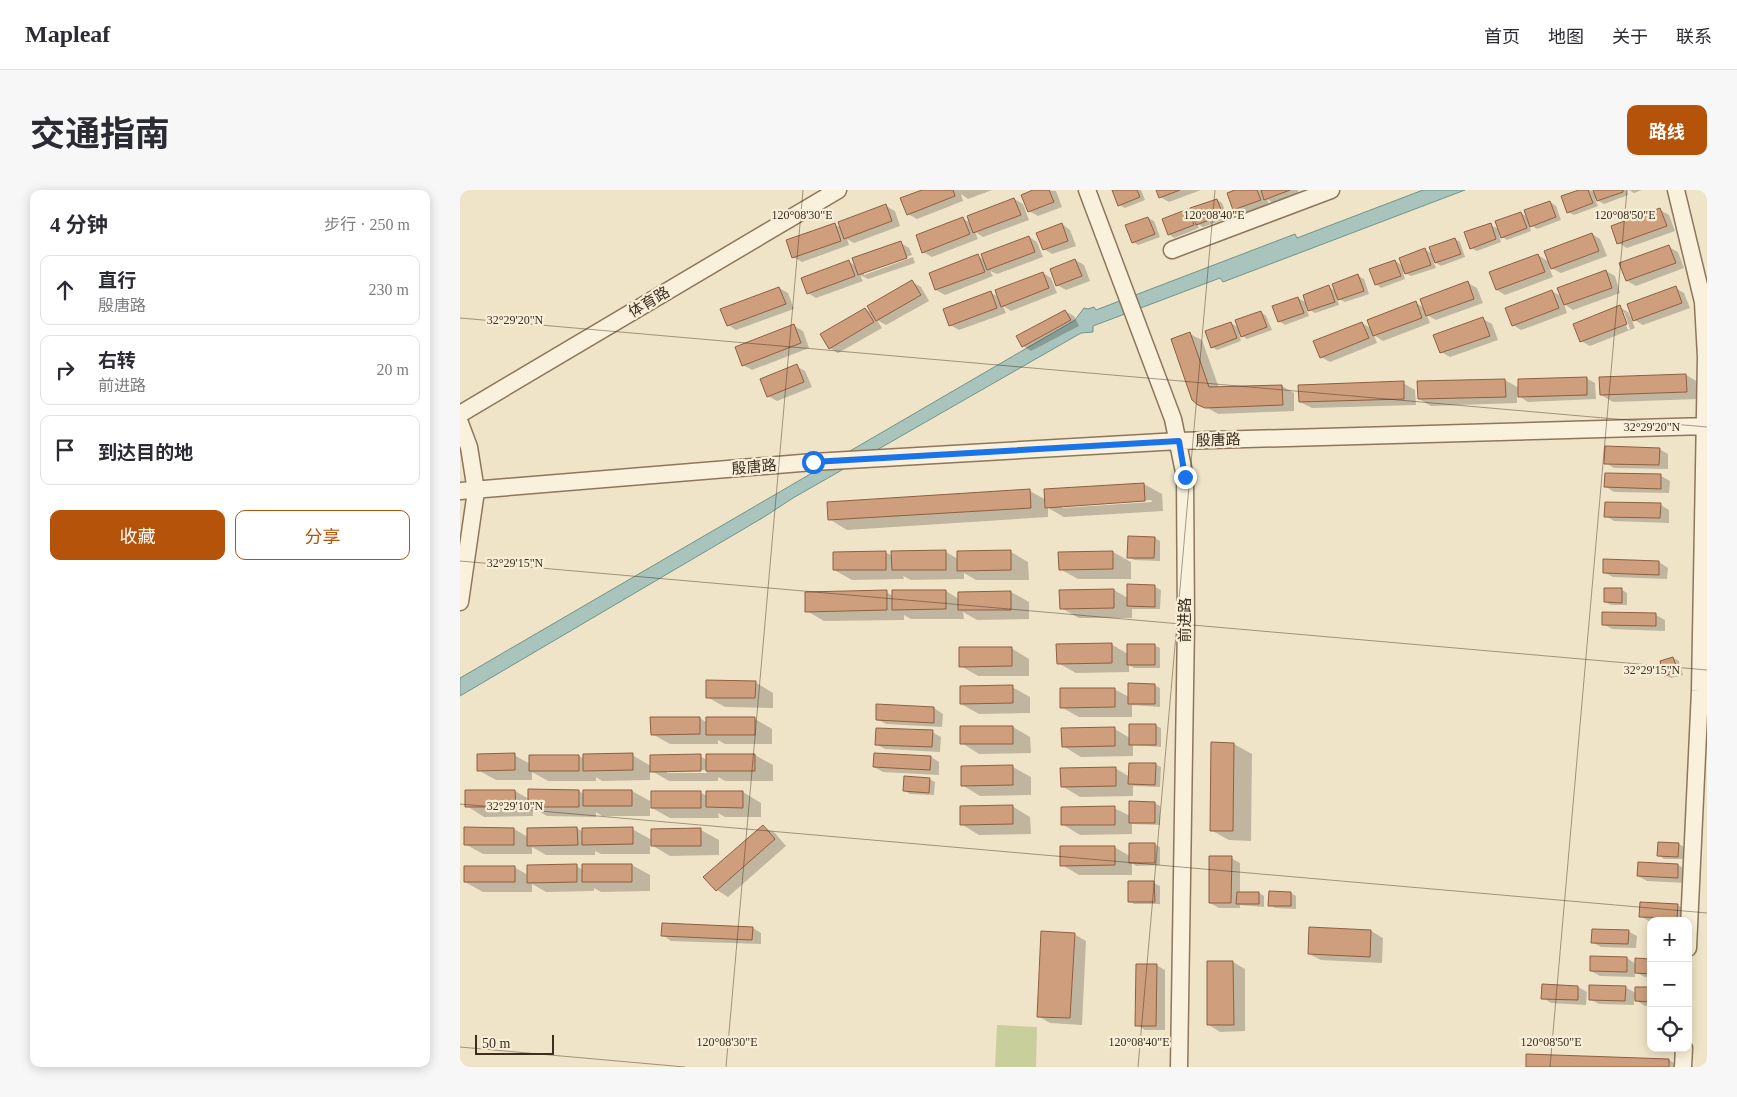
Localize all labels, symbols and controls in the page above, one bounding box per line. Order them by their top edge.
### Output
text: Mapleaf [25,21,110,47]
text: 首页 [1484,27,1520,47]
text: 地图 [1548,27,1584,47]
text: 关于 [1612,27,1648,47]
text: 联系 [1676,27,1712,47]
button: 路线 [1627,105,1707,155]
text: 交通指南 [30,115,170,154]
text: 120°08'30"E [771,208,833,222]
text: 120°08'40"E [1183,208,1245,222]
text: 120°08'50"E [1594,208,1656,222]
text: 4 分钟 [50,213,108,237]
text: 步行 · 250 m [324,216,410,233]
text: 直行 [98,270,136,291]
icon: ahead [51,276,79,304]
text: 230 m [369,281,409,298]
street label: 体育路 [626,284,672,320]
text: 殷唐路 [98,297,146,314]
text: 32°29'20"N [487,313,544,327]
text: 右转 [98,350,136,371]
icon: right [51,356,79,384]
text: 20 m [377,361,409,378]
text: 前进路 [98,377,146,394]
text: 32°29'20"N [1624,420,1681,434]
street label: 殷唐路 [1195,431,1241,449]
icon: arrive [51,436,79,464]
text: 到达目的地 [98,442,193,463]
route start [802,451,825,474]
street label: 殷唐路 [731,457,777,477]
route end [1174,466,1197,489]
button: 收藏 [50,510,225,560]
button: 分享 [235,510,410,560]
text: 32°29'15"N [487,556,544,570]
street label: 前进路 [1177,597,1193,643]
text: 32°29'15"N [1624,663,1681,677]
text: 32°29'10"N [487,799,544,813]
map controls [1647,917,1692,1052]
button: + [1647,917,1692,962]
button: − [1647,962,1692,1007]
button: locate [1647,1007,1692,1052]
scale bar [475,1032,554,1055]
text: 120°08'30"E [696,1035,758,1049]
text: 120°08'40"E [1108,1035,1170,1049]
text: 120°08'50"E [1520,1035,1582,1049]
text: 50 m [482,1036,510,1051]

